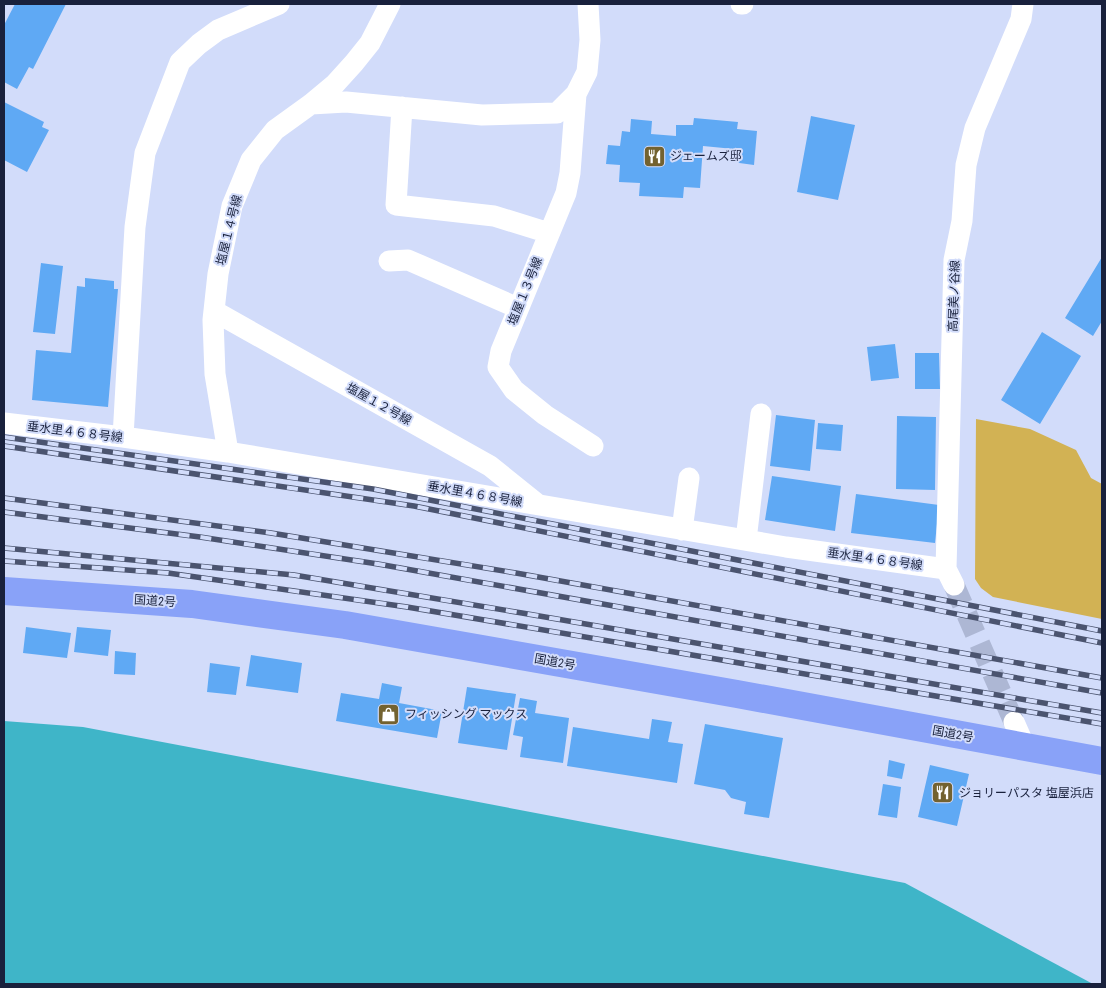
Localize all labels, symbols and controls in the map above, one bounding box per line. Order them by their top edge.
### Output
restaurant icon: ジェームズ邸 [642,144,666,168]
place label: ジェームズ邸 [670,149,742,163]
street label: 塩屋１４号線 [213,193,245,267]
street label: 塩屋１３号線 [505,255,545,327]
street label: 高尾美ノ谷線 [946,260,962,332]
street label: 塩屋１２号線 [344,380,414,428]
street label: 垂水里４６８号線 [26,419,124,445]
street label: 垂水里４６８号線 [427,479,523,509]
street label: 垂水里４６８号線 [826,545,924,573]
street label: 国道2号 [134,593,176,609]
street label: 国道2号 [533,651,577,673]
shop icon: フィッシング マックス [377,702,401,726]
place label: フィッシング マックス [405,707,527,721]
street label: 国道2号 [931,723,975,745]
restaurant icon: ジョリーパスタ 塩屋浜店 [931,781,955,805]
place label: ジョリーパスタ 塩屋浜店 [959,786,1094,800]

